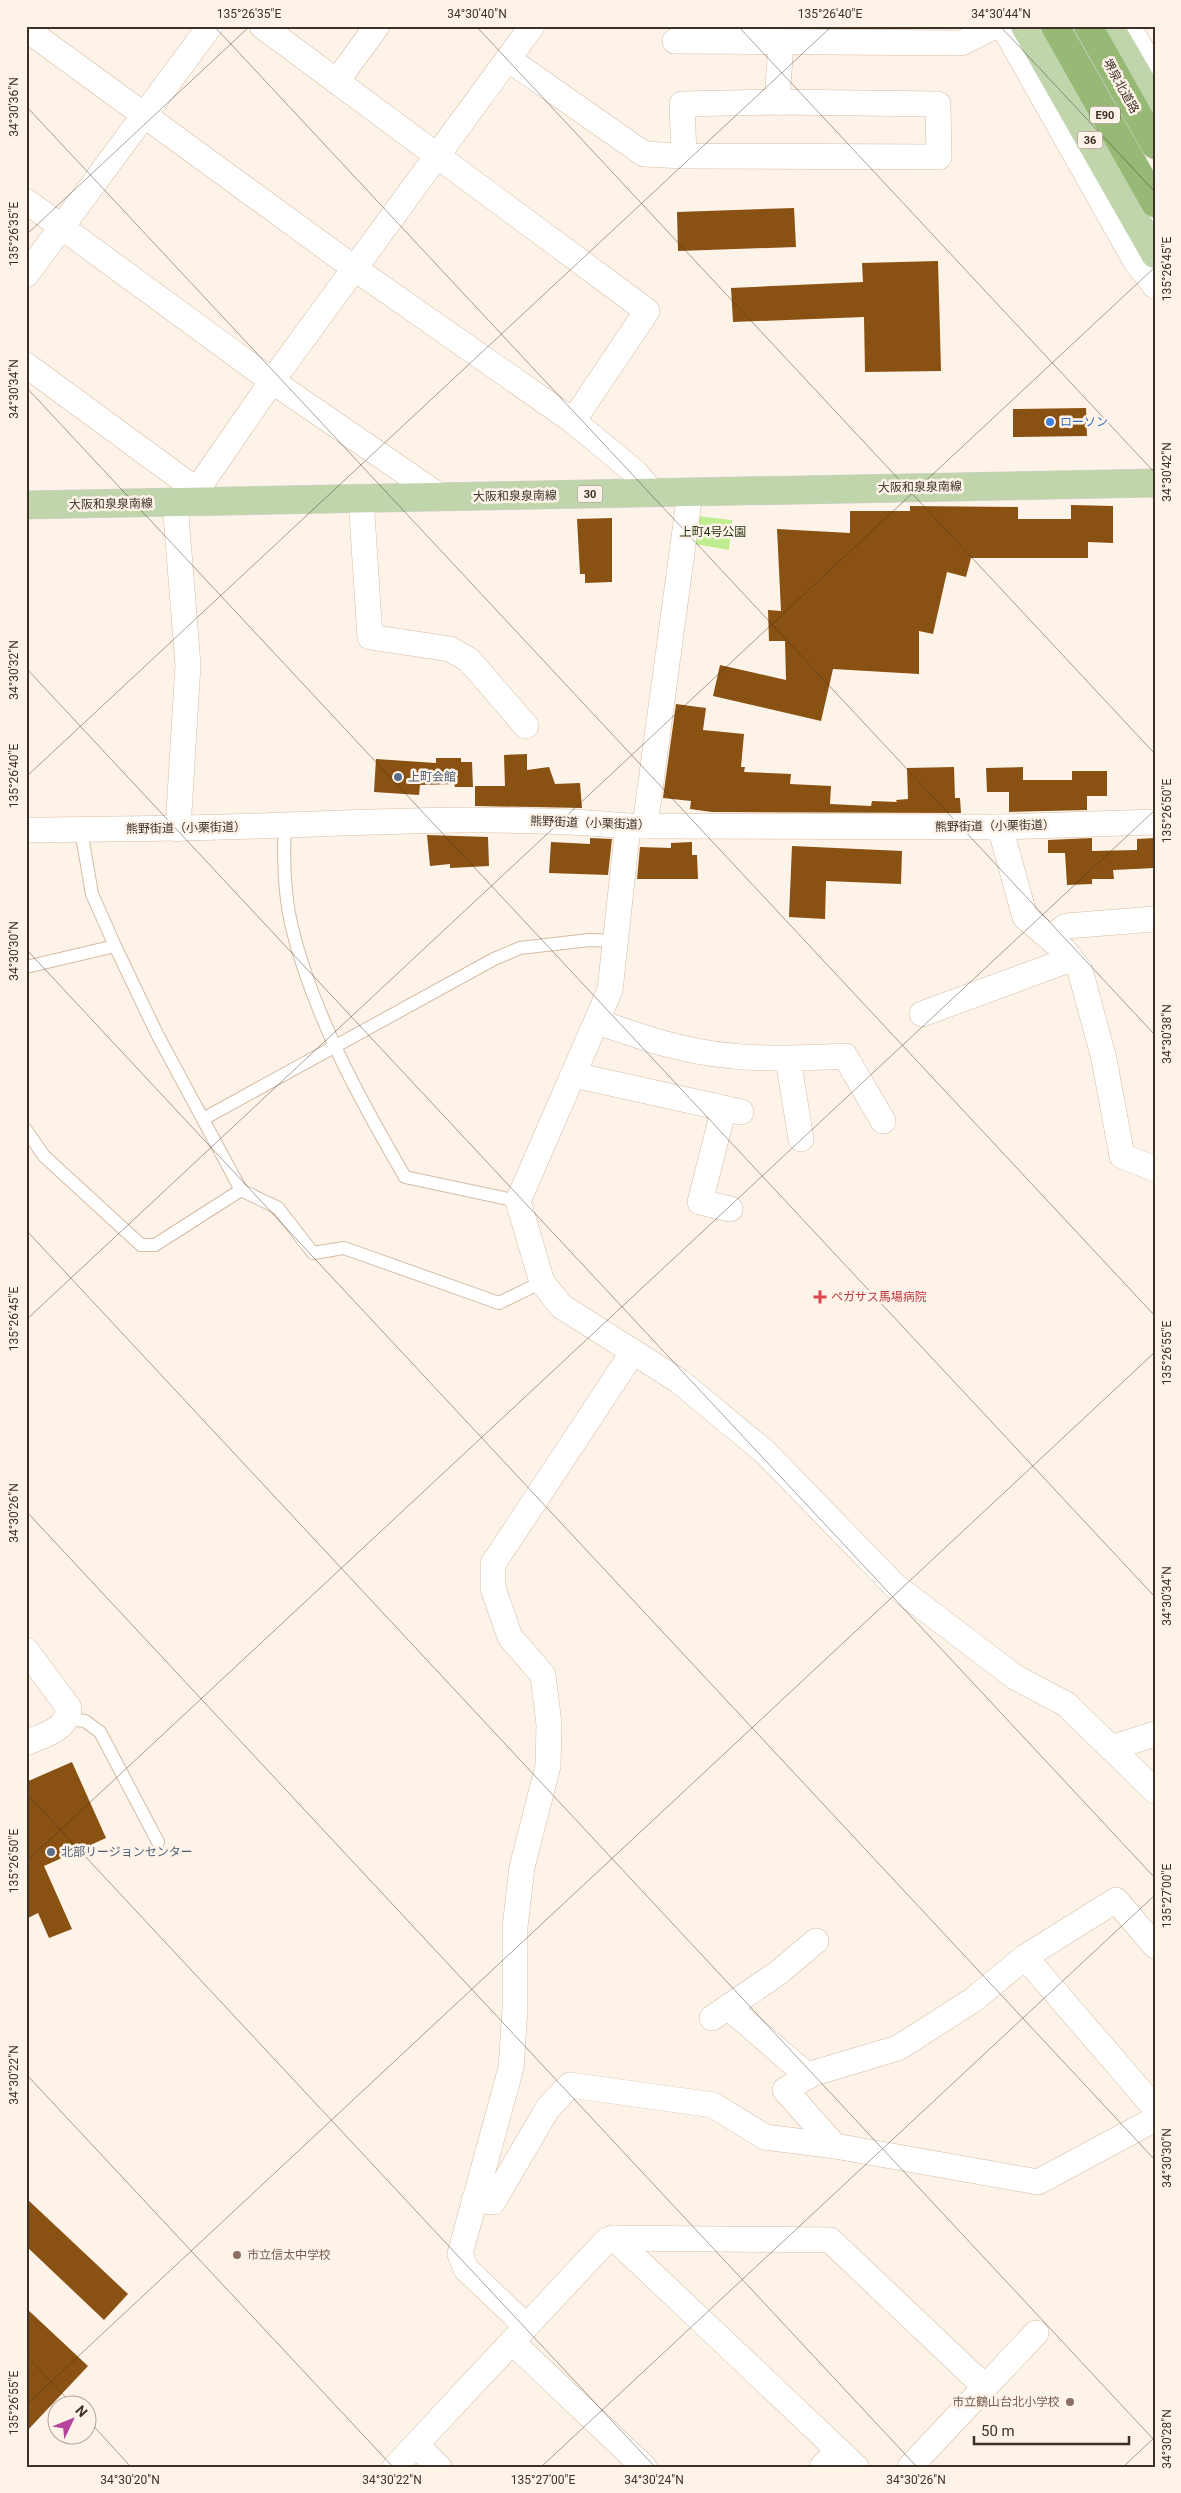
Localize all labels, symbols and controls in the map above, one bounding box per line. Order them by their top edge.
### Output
text: 135°26'35"E [217,7,281,21]
text: 34°30'40"N [447,7,507,21]
text: 135°26'40"E [798,7,862,21]
text: 34°30'44"N [971,7,1031,21]
street label: 堺泉北道路 [1100,56,1142,116]
text: 34°30'36"N [7,77,21,137]
road number: E90 [1090,106,1120,124]
road number: 36 [1078,132,1102,148]
text: 135°26'35"E [7,202,21,266]
text: 135°26'45"E [1160,237,1174,301]
text: 34°30'34"N [7,359,21,419]
place label: ローソン [1060,415,1108,429]
marker: ローソン [1044,416,1056,428]
text: 34°30'42"N [1160,442,1174,502]
street label: 大阪和泉泉南線 [878,479,962,495]
road number: 30 [578,486,602,502]
street label: 大阪和泉泉南線 [473,488,557,504]
street label: 大阪和泉泉南線 [69,496,153,512]
park label: 上町4号公園 [680,525,746,539]
text: 34°30'32"N [7,640,21,700]
text: 135°26'40"E [7,744,21,808]
place label: 上町会館 [408,770,456,784]
marker: 上町会館 [392,771,404,783]
text: 135°26'50"E [1160,779,1174,843]
street label: 熊野街道（小栗街道） [530,814,650,832]
street label: 熊野街道（小栗街道） [935,818,1055,834]
street label: 熊野街道（小栗街道） [126,820,246,836]
text: 34°30'30"N [7,921,21,981]
text: 34°30'38"N [1160,1004,1174,1064]
text: 135°26'45"E [7,1287,21,1351]
marker: ペガサス馬場病院 [813,1290,827,1304]
place label: ペガサス馬場病院 [831,1290,927,1304]
text: 135°26'55"E [1160,1321,1174,1385]
text: 34°30'26"N [7,1483,21,1543]
text: 34°30'34"N [1160,1566,1174,1626]
text: 135°26'50"E [7,1829,21,1893]
place label: 北部リージョンセンター [61,1845,193,1859]
marker: 北部リージョンセンター [45,1846,57,1858]
text: 135°27'00"E [1160,1864,1174,1928]
text: 34°30'22"N [7,2045,21,2105]
text: 34°30'30"N [1160,2128,1174,2188]
place label: 市立信太中学校 [247,2248,331,2262]
marker: 市立信太中学校 [231,2249,243,2261]
text: 135°26'55"E [7,2371,21,2435]
place label: 市立鶴山台北小学校 [952,2395,1060,2409]
north arrow [48,2396,98,2446]
marker: 市立鶴山台北小学校 [1064,2396,1076,2408]
text: N [72,2402,91,2420]
text: 34°30'28"N [1160,2409,1174,2469]
scale bar [974,2413,1128,2445]
text: 50 m [981,2422,1015,2440]
text: 34°30'20"N [100,2473,160,2487]
text: 34°30'22"N [362,2473,422,2487]
text: 135°27'00"E [511,2473,575,2487]
text: 34°30'24"N [624,2473,684,2487]
text: 34°30'26"N [886,2473,946,2487]

